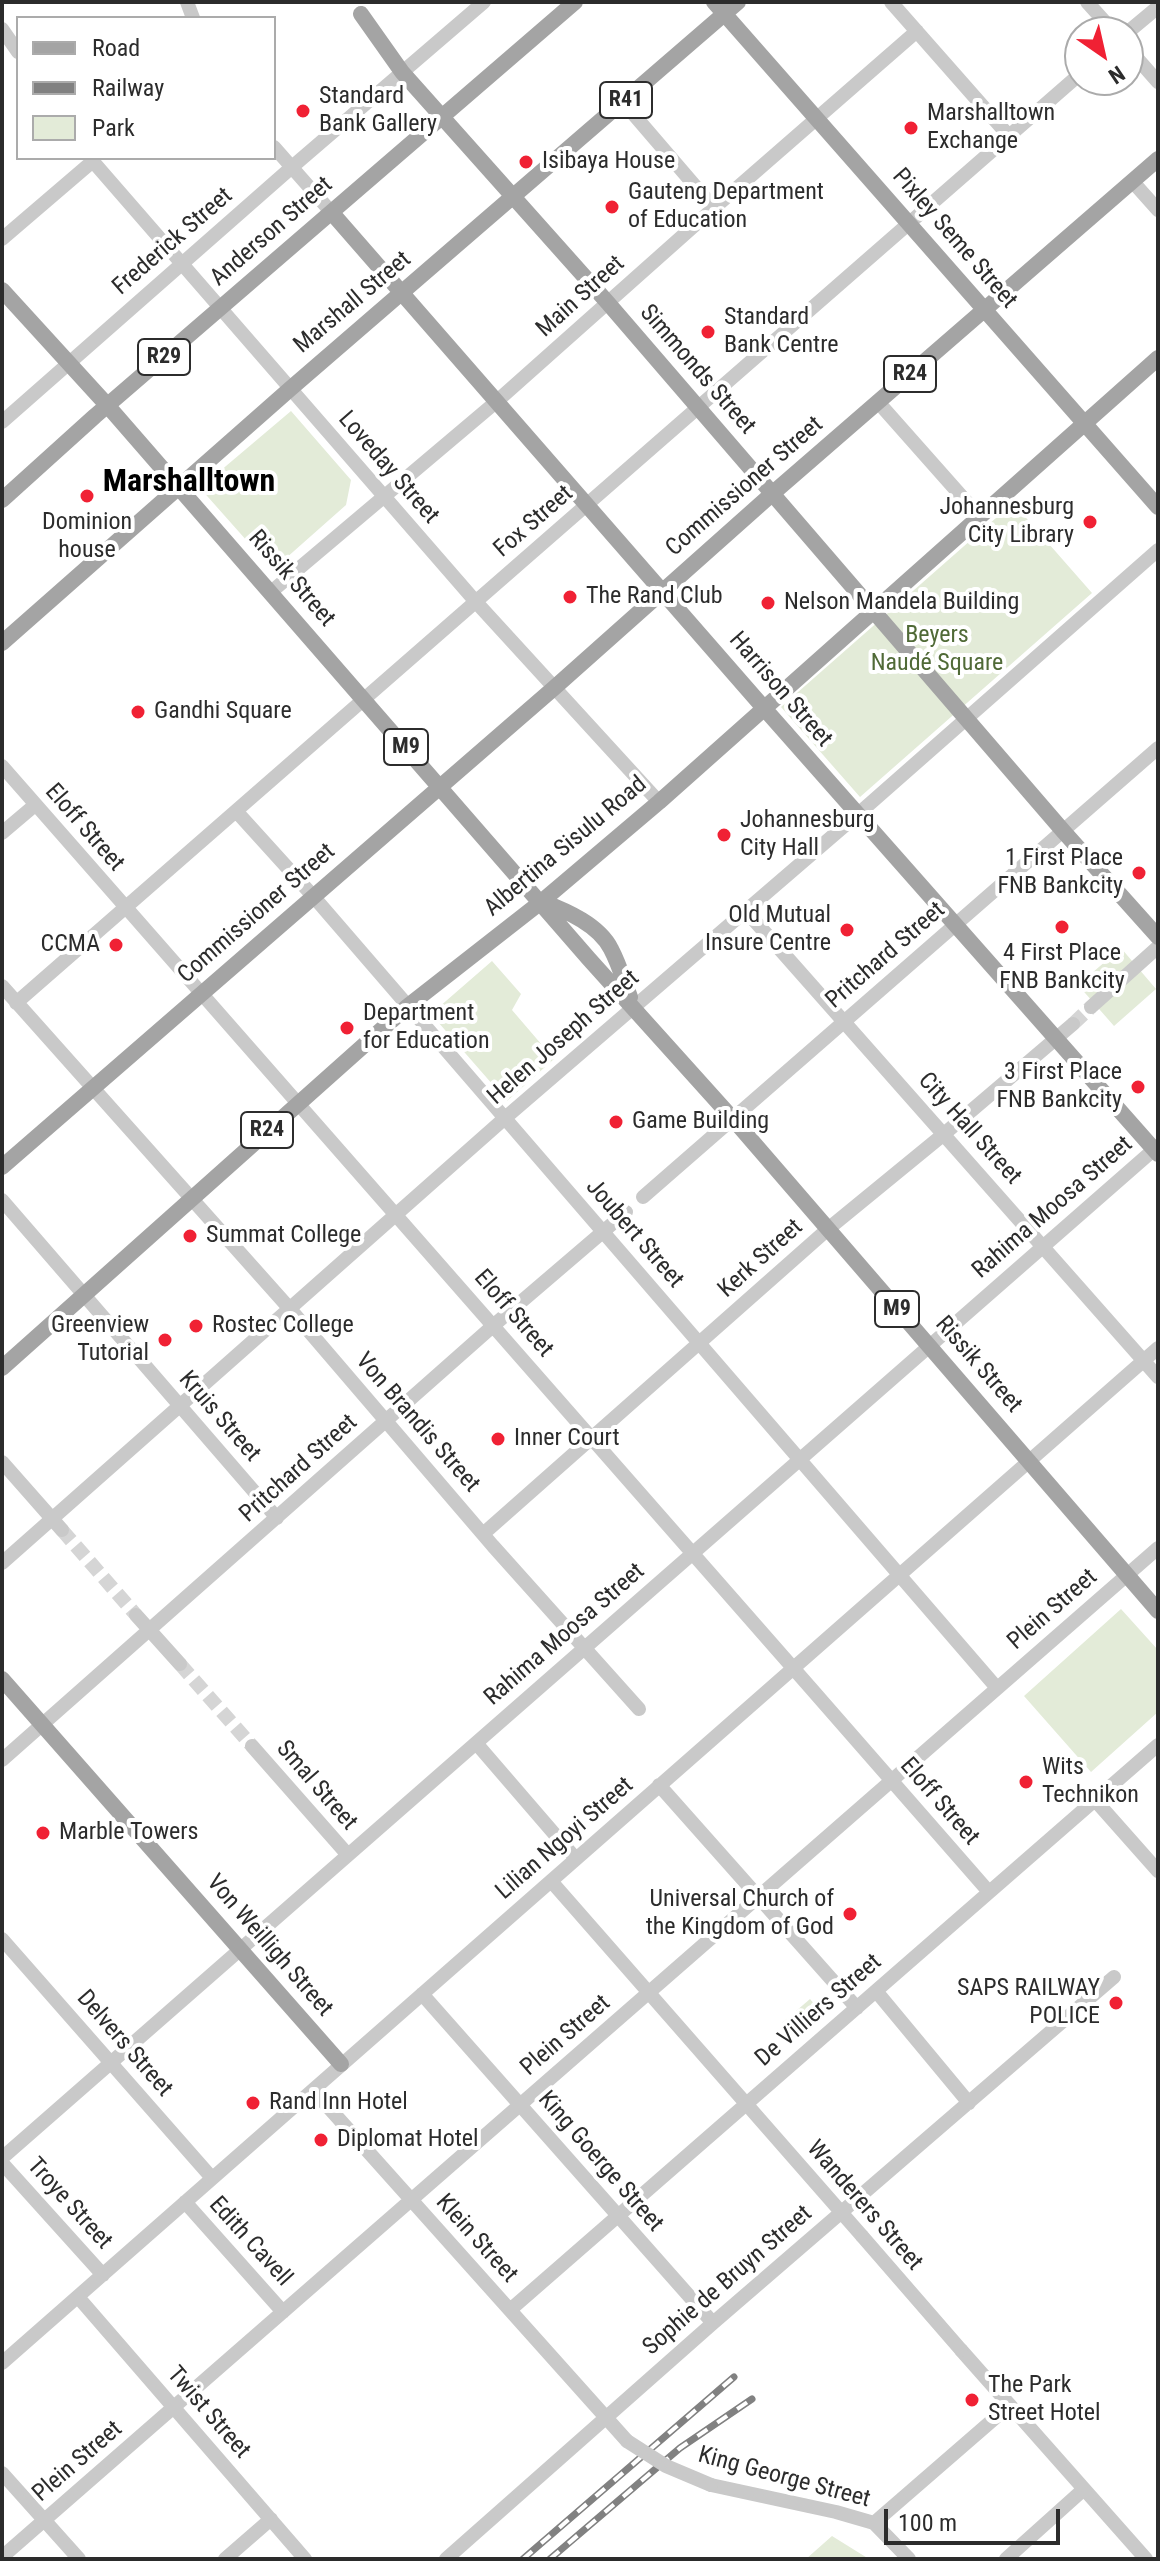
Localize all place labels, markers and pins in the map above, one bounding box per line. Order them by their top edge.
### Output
place label: Standard Bank Gallery [319,83,437,139]
place label: Marshalltown Exchange [927,100,1055,156]
marker: Standard Bank Gallery [294,102,312,120]
marker: Marshalltown Exchange [902,119,920,137]
place label: Isibaya House [542,148,675,176]
marker: Isibaya House [517,153,535,171]
place label: Gauteng Department of Education [628,179,824,235]
marker: Gauteng Department of Education [603,198,621,216]
place label: Standard Bank Centre [724,304,838,360]
marker: Standard Bank Centre [699,323,717,341]
marker: Dominion house [78,487,96,505]
place label: Johannesburg City Library [939,494,1074,550]
place label: Dominion house [42,509,132,565]
marker: Johannesburg City Library [1081,513,1099,531]
place label: The Rand Club [586,583,723,611]
marker: The Rand Club [561,588,579,606]
place label: Nelson Mandela Building [784,589,1019,617]
marker: Nelson Mandela Building [759,594,777,612]
place label: Gandhi Square [154,698,292,726]
marker: Gandhi Square [129,703,147,721]
place label: Johannesburg City Hall [740,807,875,863]
marker: Johannesburg City Hall [715,826,733,844]
place label: 1 First Place FNB Bankcity [997,845,1123,901]
marker: 1 First Place FNB Bankcity [1130,864,1148,882]
place label: Old Mutual Insure Centre [705,902,831,958]
marker: 4 First Place FNB Bankcity [1053,918,1071,936]
marker: Old Mutual Insure Centre [838,921,856,939]
place label: CCMA [41,931,100,959]
marker: CCMA [107,936,125,954]
place label: 4 First Place FNB Bankcity [999,940,1125,996]
place label: Department for Education [363,1000,490,1056]
marker: Department for Education [338,1019,356,1037]
place label: 3 First Place FNB Bankcity [996,1059,1122,1115]
marker: 3 First Place FNB Bankcity [1129,1078,1147,1096]
place label: Game Building [632,1108,769,1136]
marker: Game Building [607,1113,625,1131]
place label: Summat College [206,1222,361,1250]
marker: Summat College [181,1227,199,1245]
place label: Greenview Tutorial [51,1312,149,1368]
place label: Rostec College [212,1312,354,1340]
marker: Rostec College [187,1317,205,1335]
marker: Greenview Tutorial [156,1331,174,1349]
place label: Inner Court [514,1425,620,1453]
marker: Inner Court [489,1430,507,1448]
place label: Wits Technikon [1042,1754,1139,1810]
marker: Wits Technikon [1017,1773,1035,1791]
place label: Marble Towers [59,1819,199,1847]
marker: Marble Towers [34,1824,52,1842]
place label: Universal Church of the Kingdom of God [646,1886,834,1942]
marker: Universal Church of the Kingdom of God [841,1905,859,1923]
place label: SAPS RAILWAY POLICE [957,1975,1100,2031]
marker: SAPS RAILWAY POLICE [1107,1994,1125,2012]
place label: Rand Inn Hotel [269,2089,408,2117]
marker: Rand Inn Hotel [244,2094,262,2112]
place label: Diplomat Hotel [337,2126,479,2154]
marker: Diplomat Hotel [312,2131,330,2149]
place label: The Park Street Hotel [988,2372,1101,2428]
marker: The Park Street Hotel [963,2391,981,2409]

